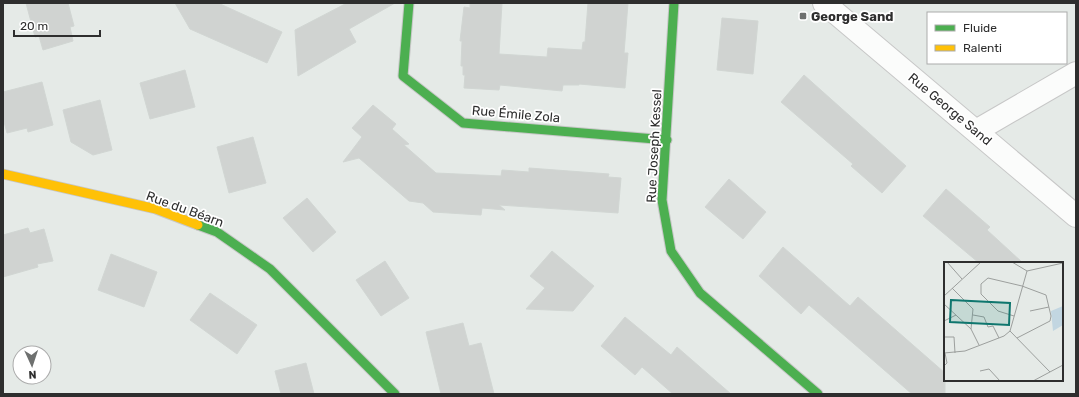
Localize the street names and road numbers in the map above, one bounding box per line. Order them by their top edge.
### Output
street label: Rue George Sand [905,70,995,149]
street label: Rue Joseph Kessel [644,89,664,203]
street label: Rue Émile Zola [471,103,561,125]
street label: Rue du Béarn [144,188,226,230]

